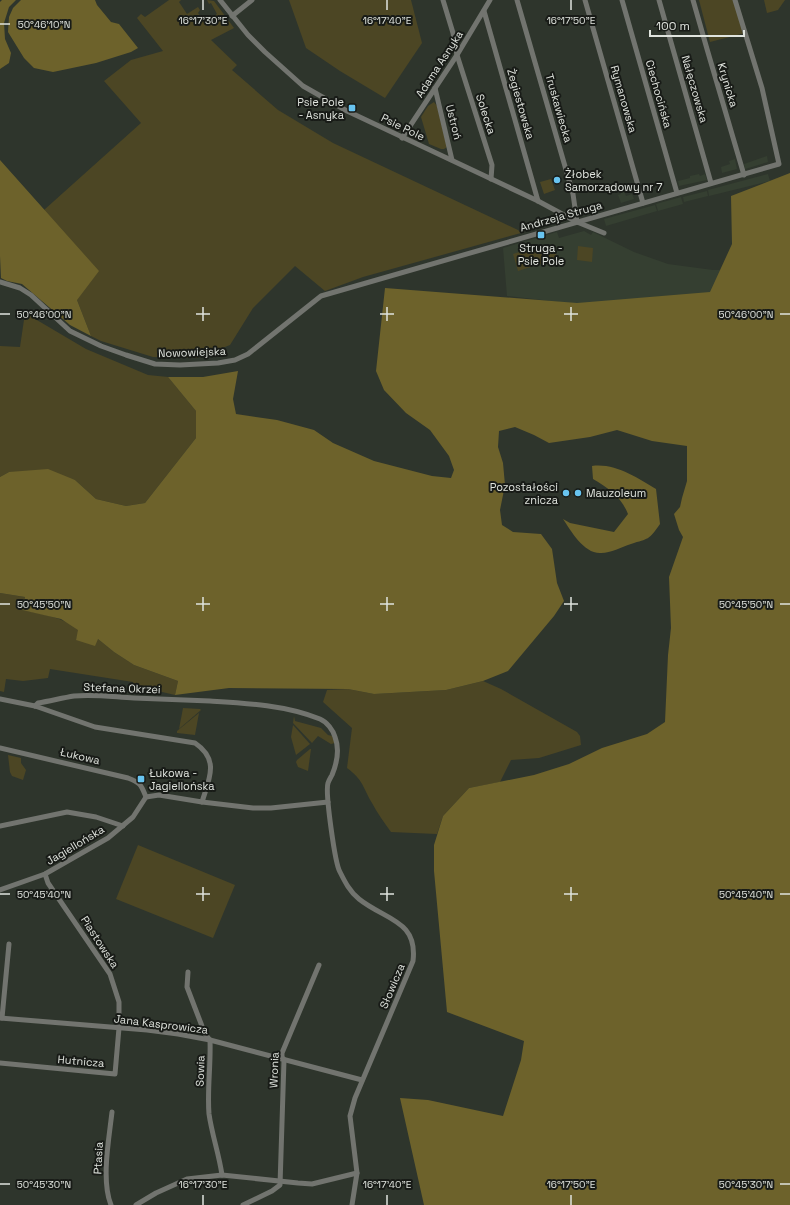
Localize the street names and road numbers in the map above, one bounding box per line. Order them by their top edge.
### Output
street label: Adama Asnyka [412,27,466,100]
street label: Nałęczowska [679,54,711,125]
street label: Ciechocińska [643,58,676,130]
street label: Krynicka [715,61,742,110]
street label: Rymanowska [608,64,641,135]
street label: Żegiestowska [504,67,538,142]
street label: Truskawiecka [542,72,576,145]
street label: Solecka [473,92,499,137]
street label: Ustroń [443,103,465,141]
street label: Psie Pole [379,110,427,144]
street label: Andrzeja Struga [518,197,604,234]
street label: Nowowiejska [158,344,227,360]
street label: Stefana Okrzei [83,680,161,696]
street label: Łukowa [59,745,102,768]
street label: Jagiellońska [43,822,107,868]
street label: Piastowska [78,913,122,971]
street label: Słowicza [376,961,408,1011]
street label: Jana Kasprowicza [113,1011,210,1037]
street label: Wronia [266,1051,282,1088]
street label: Hutnicza [57,1052,106,1070]
street label: Sowia [192,1054,208,1087]
street label: Ptasia [90,1141,106,1175]

